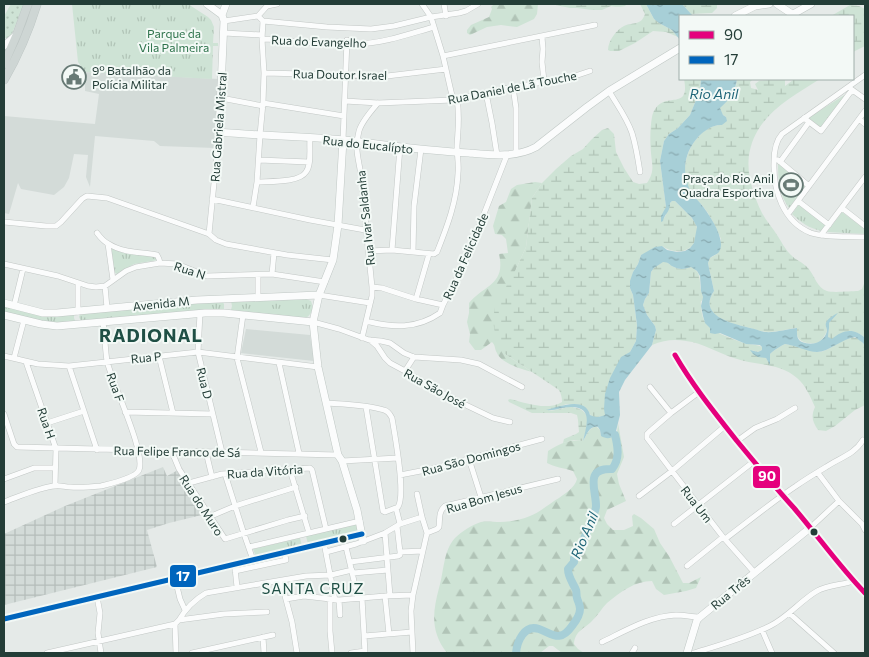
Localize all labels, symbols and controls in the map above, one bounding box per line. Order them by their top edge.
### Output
legend [679,15,854,80]
text: 90 [724,25,743,43]
park label: Parque da Vila Palmeira [139,26,209,54]
street label: Rua do Evangelho [271,32,367,50]
text: 17 [724,50,738,68]
place label: 9º Batalhão da Polícia Militar [92,63,171,91]
public building icon: 9º Batalhão da Polícia Militar [61,64,87,90]
street label: Rua Doutor Israel [293,66,387,82]
street label: Rua Daniel de Lã Touche [446,68,578,106]
street label: Rua Gabriela Mistral [207,72,229,182]
water label: Rio Anil [690,85,739,102]
street label: Rua do Eucalípto [322,132,414,156]
street label: Rua Ivar Saldanha [353,170,377,266]
place label: Praça do Rio Anil Quadra Esportiva [679,171,774,199]
sports icon: Praça do Rio Anil Quadra Esportiva [778,172,804,198]
street label: Rua da Felicidade [440,211,490,301]
street label: Rua N [172,258,208,282]
street label: Avenida M [132,293,190,313]
district label: RADIONAL [99,324,203,346]
street label: Rua P [130,348,163,366]
street label: Rua São José [401,365,468,412]
street label: Rua D [194,366,216,400]
street label: Rua F [104,370,128,404]
street label: Rua H [35,405,59,441]
street label: Rua São Domingos [420,438,522,478]
street label: Rua Felipe Franco de Sá [113,443,241,459]
street label: Rua da Vitória [226,461,304,481]
line badge: 90 [752,465,781,489]
text: 90 [758,467,776,484]
street label: Rua do Muro [177,472,227,538]
street label: Rua Bom Jesus [444,480,524,516]
street label: Rua Um [678,483,716,525]
water label: Rio Anil [567,509,602,561]
unlabelled marker [809,527,819,537]
unlabelled marker [338,534,348,544]
line badge: 17 [169,564,197,588]
text: 17 [176,567,190,584]
street label: Rua Três [708,572,752,612]
district label: SANTA CRUZ [261,579,365,597]

